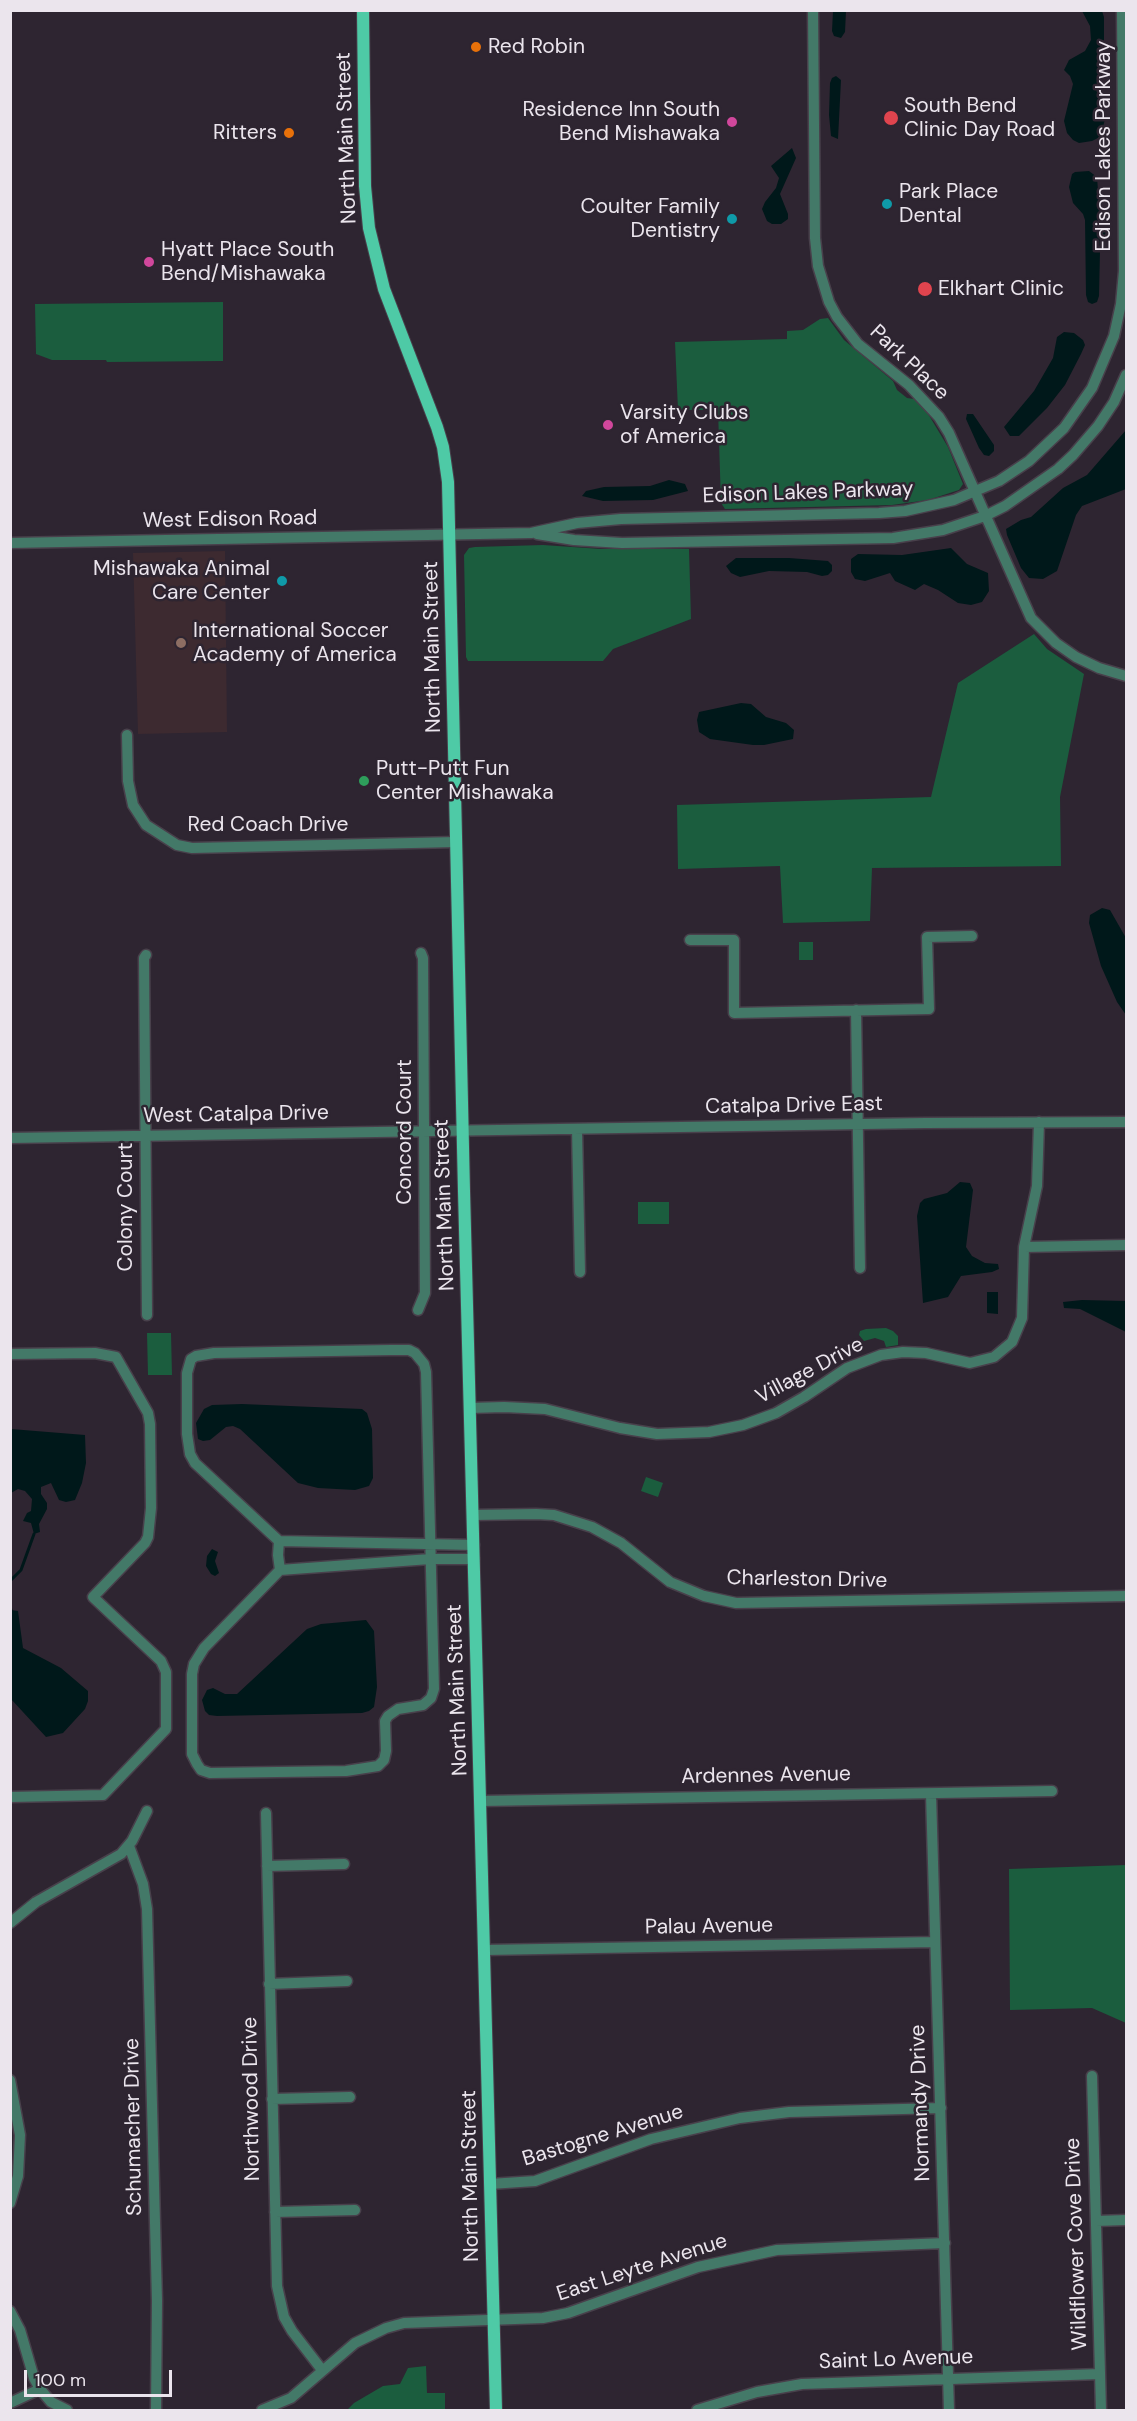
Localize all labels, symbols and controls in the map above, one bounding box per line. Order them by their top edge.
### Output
place label: Red Robin [488,34,585,60]
marker: Red Robin [469,40,483,54]
street label: Edison Lakes Parkway [1091,41,1117,251]
street label: North Main Street [331,52,363,224]
place label: South Bend Clinic Day Road [904,93,1055,143]
place label: Residence Inn South Bend Mishawaka [522,97,720,147]
marker: South Bend Clinic Day Road [882,109,900,127]
marker: Residence Inn South Bend Mishawaka [725,115,739,129]
place label: Ritters [213,120,277,146]
marker: Ritters [282,126,296,140]
place label: Park Place Dental [899,179,998,229]
place label: Coulter Family Dentistry [580,194,720,244]
marker: Park Place Dental [880,197,894,211]
marker: Coulter Family Dentistry [725,212,739,226]
place label: Hyatt Place South Bend/Mishawaka [161,237,334,287]
marker: Hyatt Place South Bend/Mishawaka [142,255,156,269]
place label: Elkhart Clinic [938,276,1064,302]
marker: Elkhart Clinic [916,280,934,298]
street label: Park Place [864,320,954,406]
place label: Varsity Clubs of America [620,400,749,450]
marker: Varsity Clubs of America [601,418,615,432]
street label: Edison Lakes Parkway [702,477,914,509]
street label: West Edison Road [142,506,318,534]
place label: Mishawaka Animal Care Center [93,556,270,606]
street label: North Main Street [419,561,447,733]
marker: Mishawaka Animal Care Center [275,574,289,588]
place label: International Soccer Academy of America [193,618,397,668]
marker: International Soccer Academy of America [174,636,188,650]
place label: Putt-Putt Fun Center Mishawaka [376,756,554,806]
marker: Putt-Putt Fun Center Mishawaka [357,774,371,788]
street label: Red Coach Drive [188,812,348,838]
street label: Concord Court [392,1059,418,1205]
street label: Catalpa Drive East [705,1092,883,1120]
street label: West Catalpa Drive [143,1101,329,1129]
street label: North Main Street [429,1119,461,1291]
street label: Colony Court [113,1142,139,1272]
street label: Village Drive [752,1332,868,1410]
street label: Charleston Drive [726,1566,888,1594]
street label: North Main Street [442,1604,474,1776]
street label: Ardennes Avenue [681,1762,851,1790]
street label: Palau Avenue [645,1913,773,1941]
street label: Northwood Drive [238,2017,266,2181]
street label: Normandy Drive [906,2024,936,2182]
street label: Schumacher Drive [120,2038,148,2216]
street label: North Main Street [457,2090,485,2262]
street label: Bastogne Avenue [520,2100,686,2172]
street label: Wildflower Cove Drive [1061,2137,1093,2351]
street label: East Leyte Avenue [554,2229,730,2307]
street label: Saint Lo Avenue [818,2345,974,2375]
scale bar [27,2358,176,2396]
text: 100 m [35,2368,86,2392]

